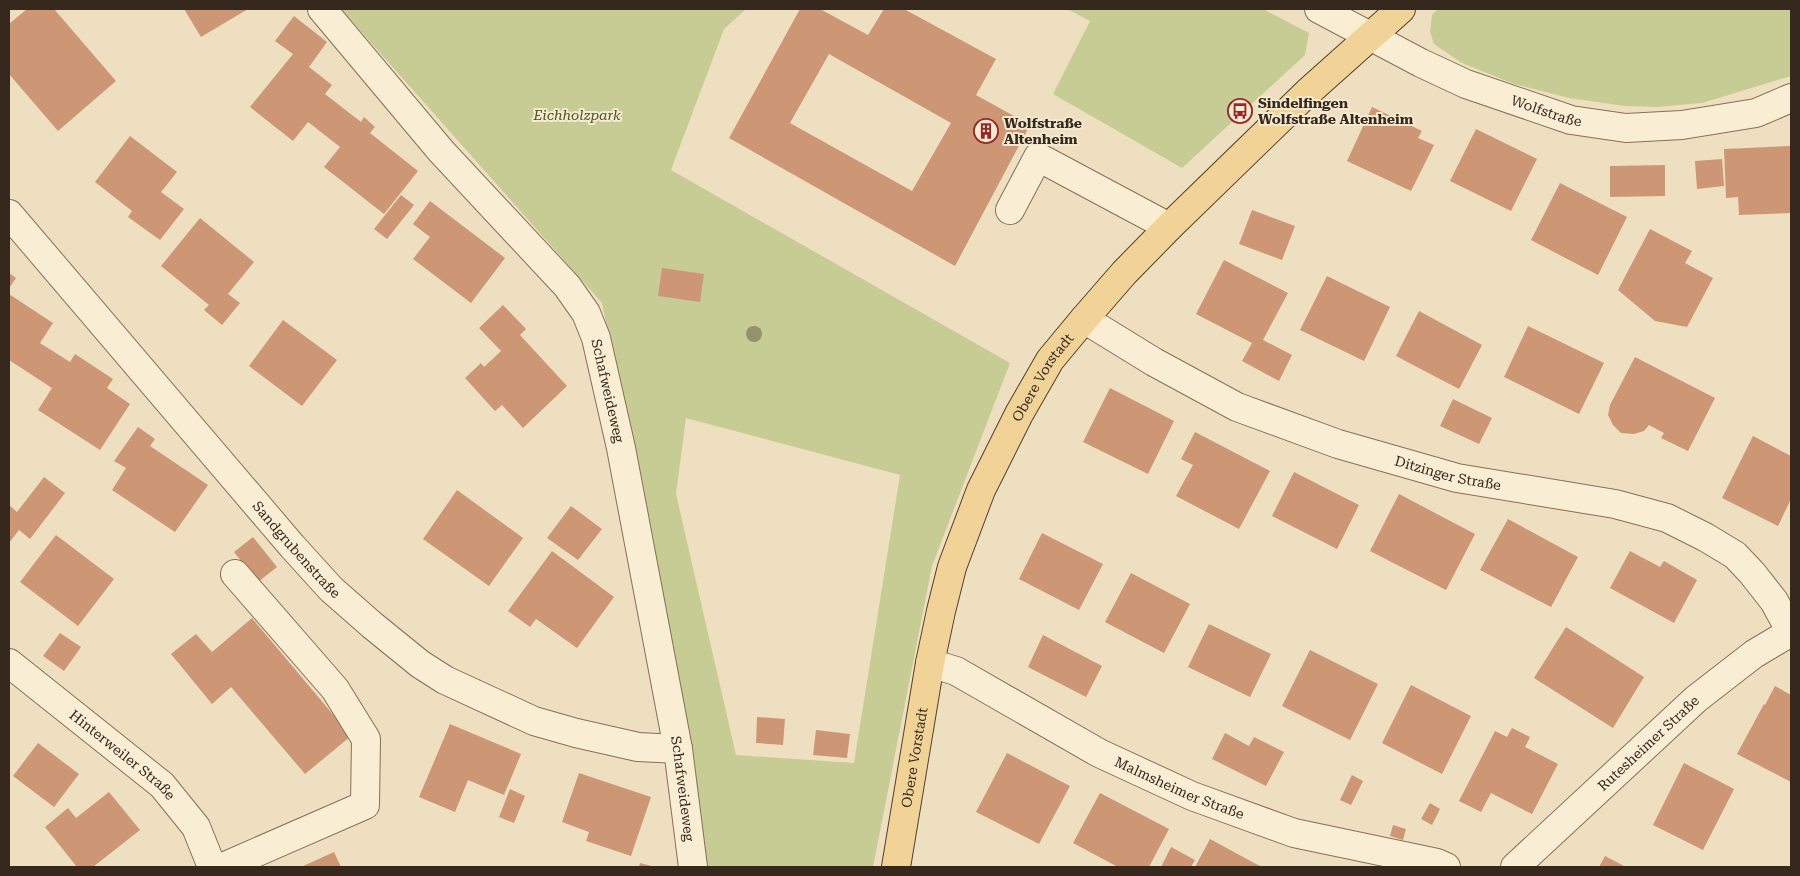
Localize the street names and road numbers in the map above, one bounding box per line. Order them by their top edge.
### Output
street label: Wolfstraße [1509,92,1583,129]
street label: Obere Vorstadt [1009,330,1077,424]
street label: Schafweideweg [588,337,628,444]
street label: Ditzinger Straße [1393,453,1503,493]
street label: Sandgrubenstraße [249,498,344,602]
street label: Rutesheimer Straße [1595,692,1703,794]
street label: Obere Vorstadt [898,706,930,809]
street label: Hinterweiler Straße [66,707,179,803]
street label: Schafweideweg [668,735,698,842]
street label: Malmsheimer Straße [1112,753,1247,822]

